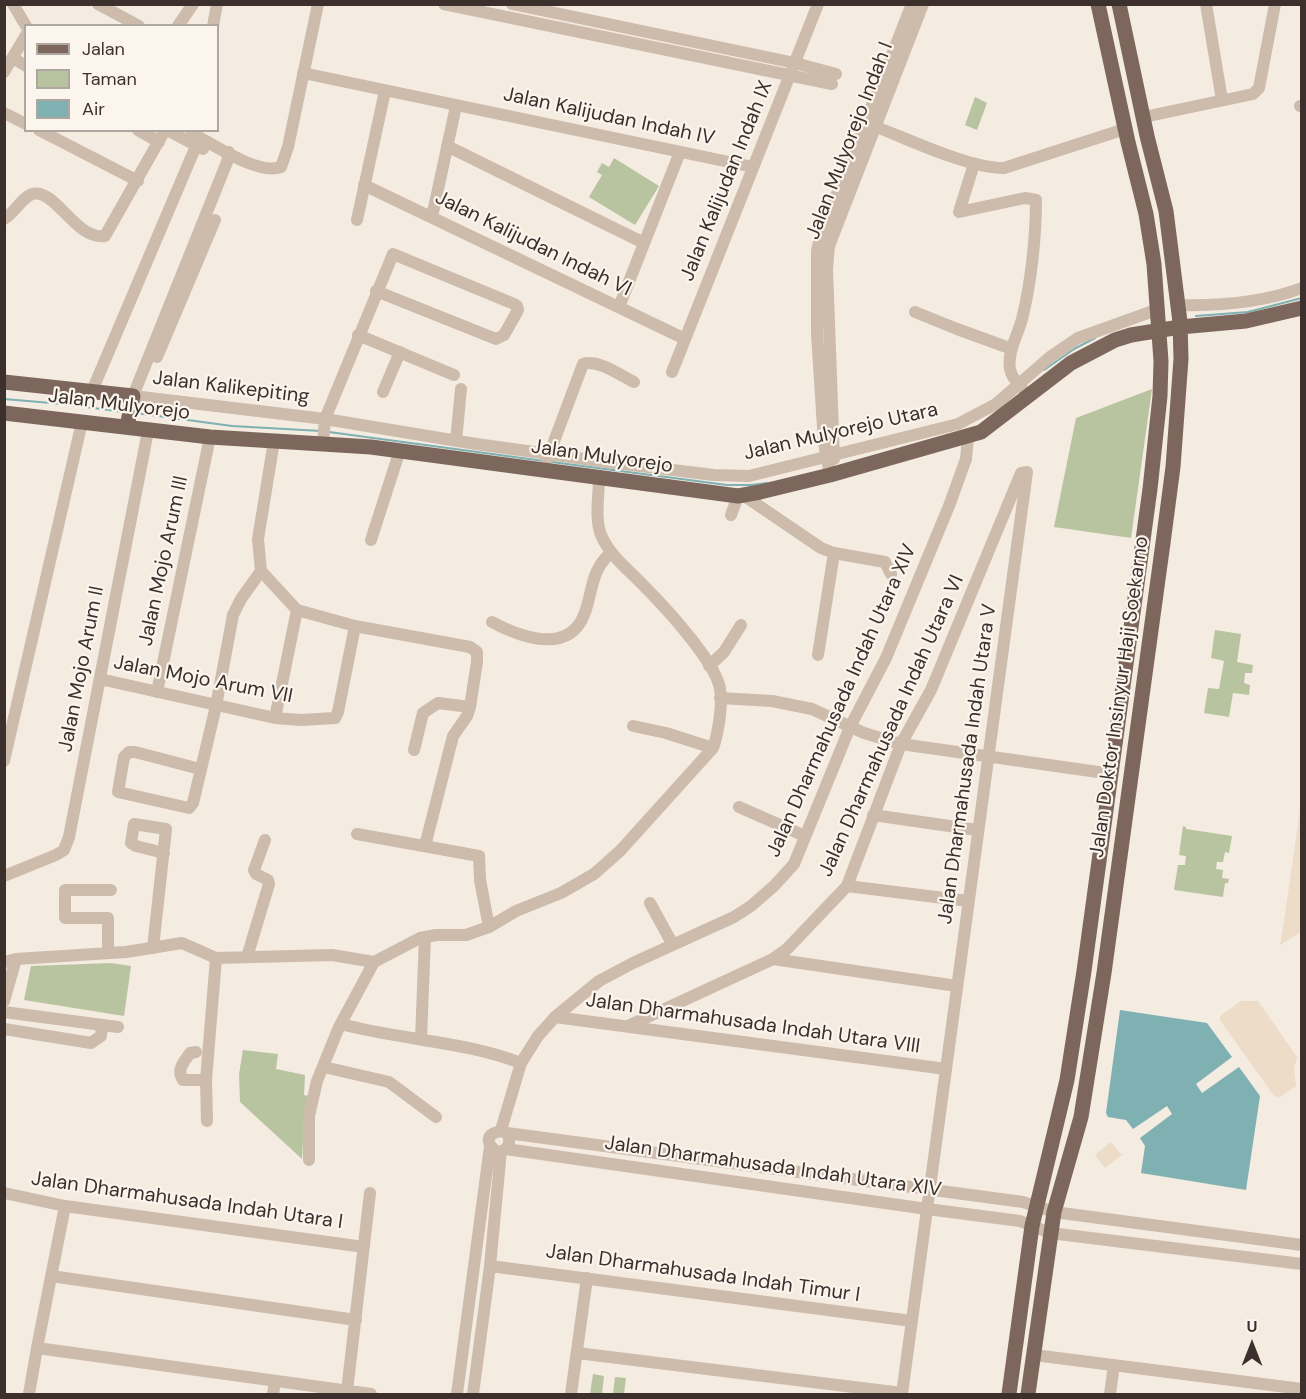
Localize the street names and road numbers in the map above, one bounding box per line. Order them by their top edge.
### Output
street label: Jalan Mulyorejo Indah I [801,39,899,243]
street label: Jalan Kalijudan Indah IX [676,77,778,285]
street label: Jalan Kalijudan Indah IV [501,83,717,151]
street label: Jalan Kalijudan Indah VI [431,186,635,302]
street label: Jalan Kalikepiting [151,366,311,410]
street label: Jalan Mulyorejo [47,384,191,426]
street label: Jalan Mulyorejo Utara [742,398,940,466]
street label: Jalan Mulyorejo [530,435,674,479]
street label: Jalan Mojo Arum III [134,474,194,648]
street label: Jalan Doktor Insinyur Haji Soekarno [1086,535,1154,859]
street label: Jalan Dharmahusada Indah Utara XIV [762,541,922,861]
street label: Jalan Dharmahusada Indah Utara VI [814,571,970,881]
street label: Jalan Mojo Arum II [54,584,110,754]
street label: Jalan Dharmahusada Indah Utara V [934,602,1002,926]
street label: Jalan Mojo Arum VII [111,651,295,709]
street label: Jalan Dharmahusada Indah Utara VIII [584,989,922,1059]
street label: Jalan Dharmahusada Indah Utara XIV [603,1131,943,1203]
street label: Jalan Dharmahusada Indah Utara I [30,1167,344,1235]
street label: Jalan Dharmahusada Indah Timur I [544,1240,862,1308]

